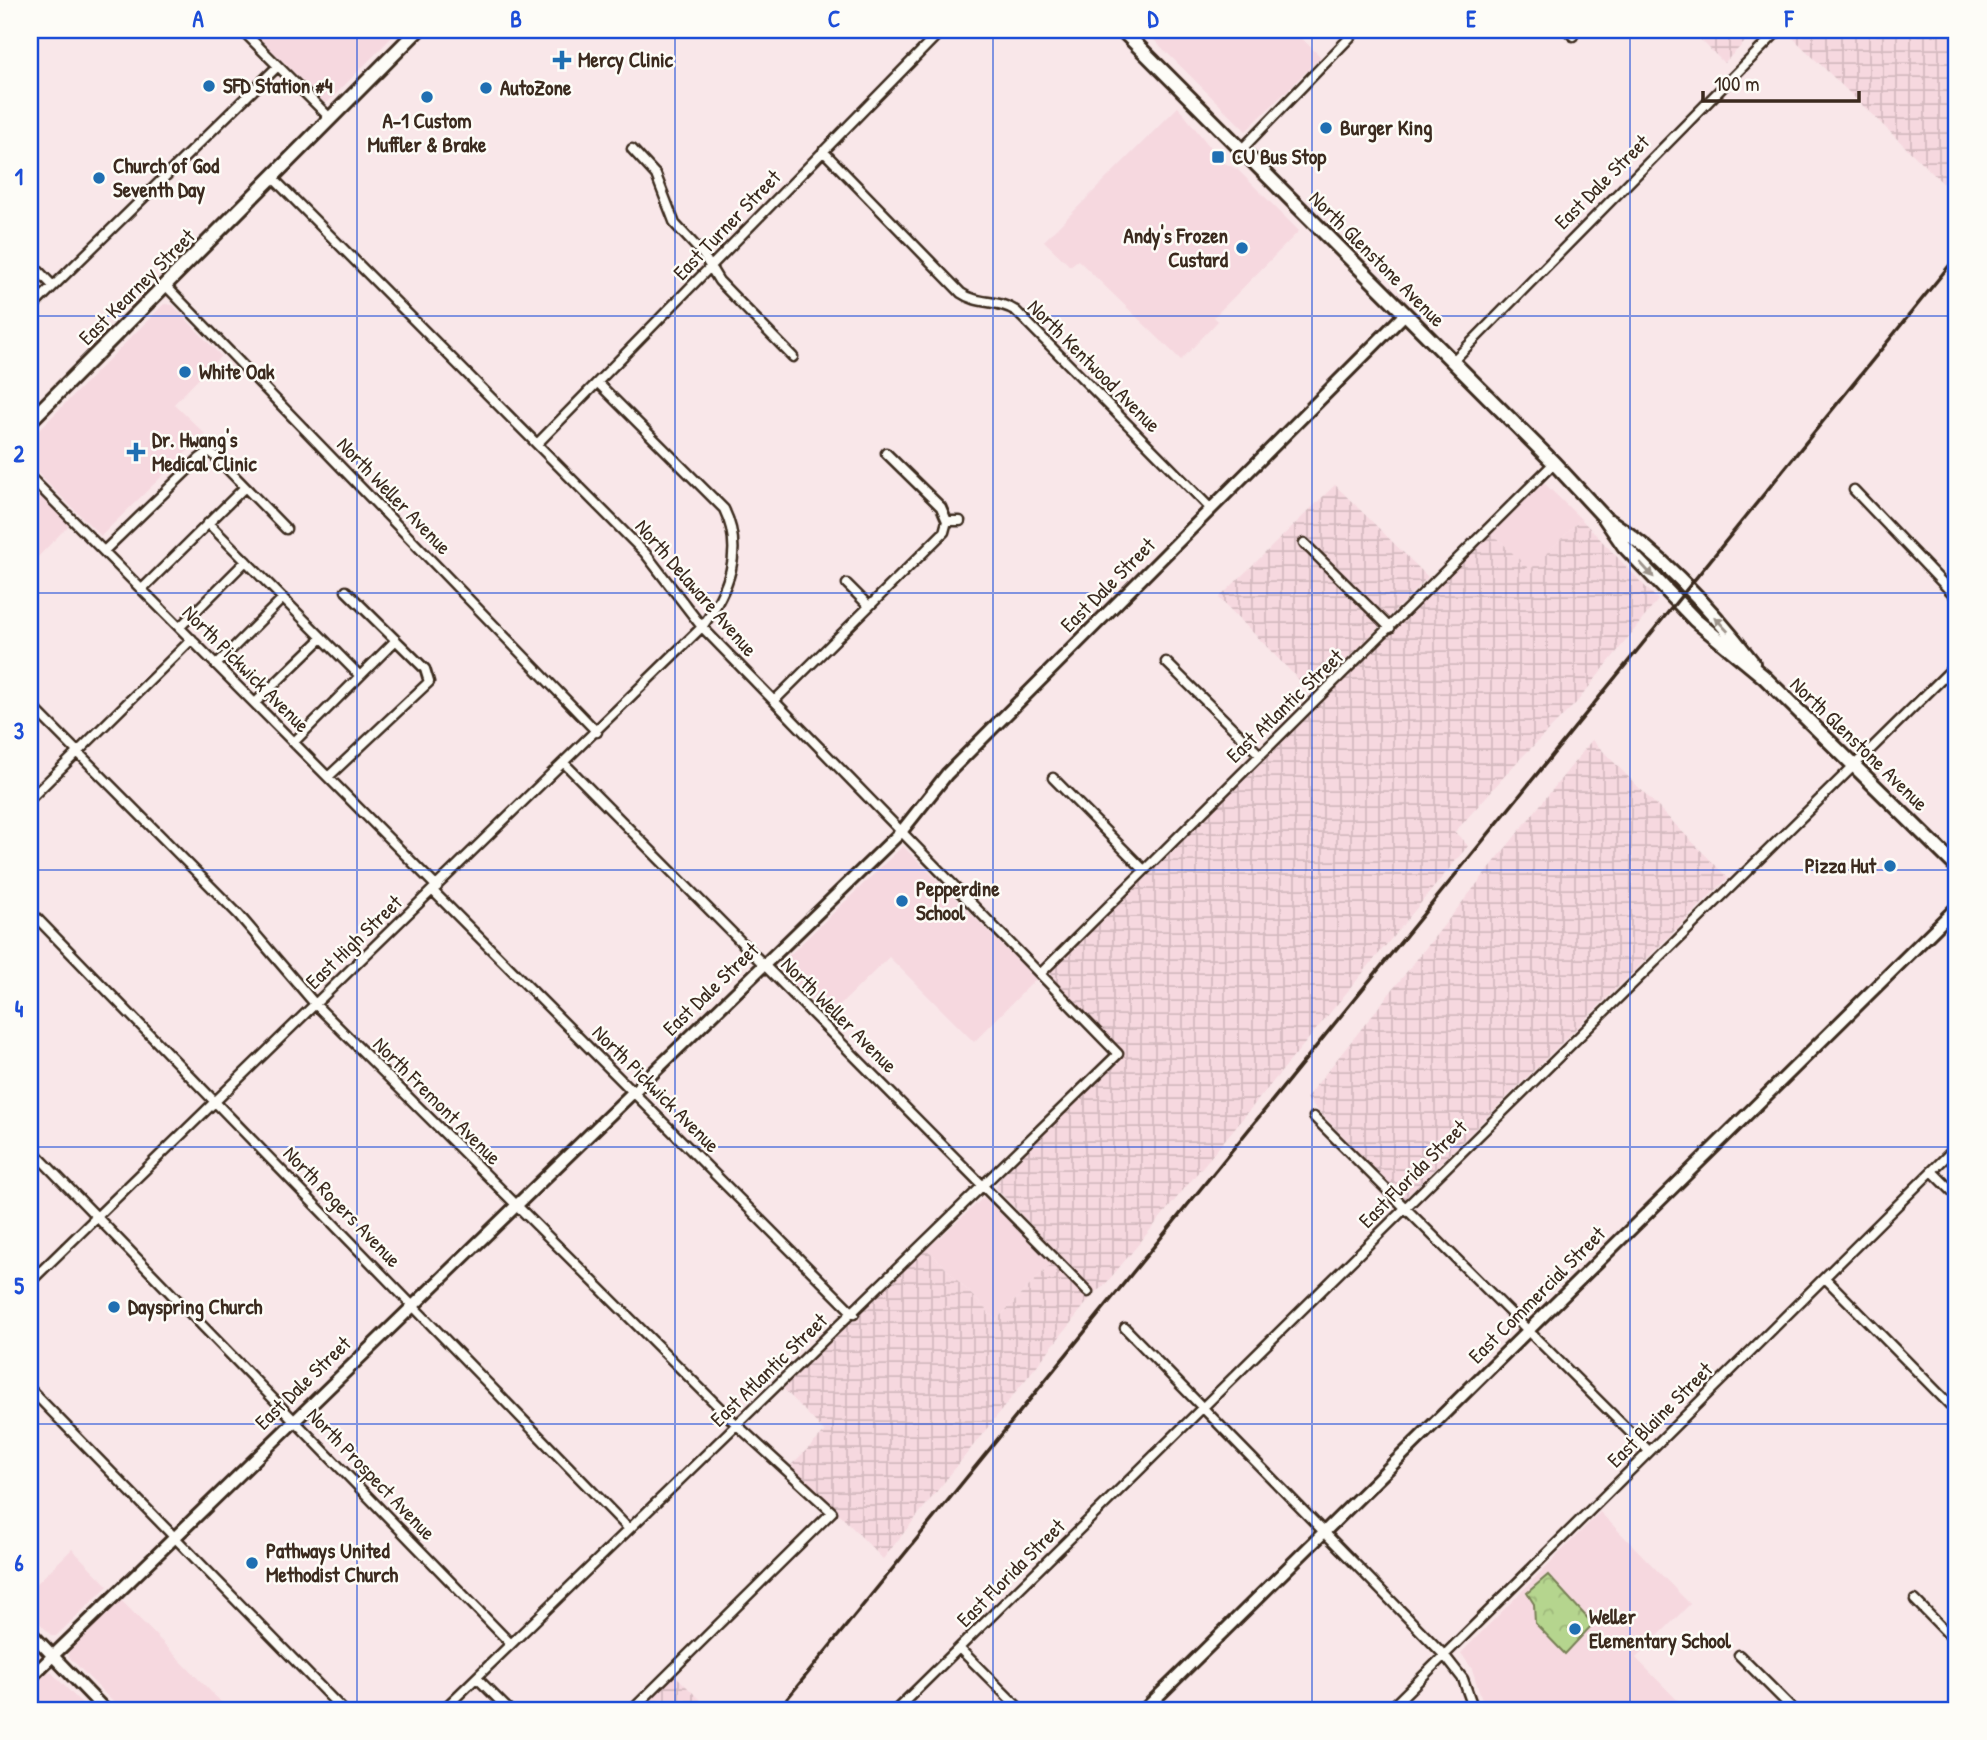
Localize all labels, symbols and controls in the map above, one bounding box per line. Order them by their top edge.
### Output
text: A [192,3,204,34]
text: B [510,3,522,34]
text: C [828,3,840,34]
text: D [1148,3,1160,34]
text: E [1466,3,1477,34]
text: F [1784,3,1795,34]
place label: Mercy Clinic [578,45,674,75]
marker: Mercy Clinic [552,50,572,70]
scale bar [1703,60,1859,104]
text: 100 m [1714,69,1760,98]
place label: SFD Station #4 [223,71,333,100]
place label: AutoZone [500,73,572,102]
marker: SFD Station #4 [201,78,217,94]
marker: AutoZone [478,80,494,96]
marker: A-1 Custom Muffler & Brake [419,89,435,105]
place label: A-1 Custom Muffler & Brake [368,106,487,159]
place label: Burger King [1340,113,1432,143]
marker: Burger King [1318,120,1334,136]
street label: East Dale Street [1548,127,1656,236]
place label: CU Bus Stop [1232,142,1327,172]
marker: CU Bus Stop [1210,149,1226,165]
place label: Church of God Seventh Day [113,151,220,205]
text: 1 [15,161,23,192]
street label: East Turner Street [666,162,787,286]
marker: Church of God Seventh Day [91,170,107,186]
street label: North Glenstone Avenue [1303,184,1452,333]
street label: East Kearney Street [72,221,202,351]
place label: Andy's Frozen Custard [1124,221,1229,274]
marker: Andy's Frozen Custard [1234,240,1250,256]
street label: North Kentwood Avenue [1021,293,1167,439]
place label: White Oak [199,357,275,386]
marker: White Oak [177,364,193,380]
place label: Dr. Hwang's Medical Clinic [152,425,258,478]
street label: North Weller Avenue [331,430,458,561]
text: 2 [14,438,25,469]
marker: Dr. Hwang's Medical Clinic [126,442,146,462]
street label: North Delaware Avenue [629,513,764,663]
street label: East Dale Street [1054,530,1162,639]
one-way arrow [1639,561,1655,579]
street label: North Pickwick Avenue [176,598,317,739]
one-way arrow [1714,616,1730,633]
street label: East Atlantic Street [1220,642,1350,769]
street label: North Glenstone Avenue [1784,670,1935,817]
text: 3 [14,715,24,746]
place label: Pizza Hut [1805,851,1877,880]
marker: Pizza Hut [1882,858,1898,874]
place label: Pepperdine School [916,874,1000,927]
street label: East High Street [299,888,409,995]
marker: Pepperdine School [894,893,910,909]
street label: East Dale Street [656,935,766,1042]
street label: North Weller Avenue [775,950,904,1079]
text: 4 [15,993,24,1024]
street label: North Pickwick Avenue [586,1018,727,1159]
street label: North Fremont Avenue [367,1030,508,1171]
street label: East Florida Street [1352,1112,1474,1234]
street label: North Rogers Avenue [277,1140,408,1274]
street label: East Commercial Street [1462,1219,1612,1370]
text: 5 [14,1270,24,1301]
place label: Dayspring Church [128,1292,263,1322]
marker: Dayspring Church [106,1299,122,1315]
street label: East Atlantic Street [704,1306,834,1433]
street label: East Dale Street [248,1329,358,1436]
street label: East Blaine Street [1600,1355,1719,1474]
street label: North Prospect Avenue [300,1401,442,1546]
street label: East Florida Street [950,1511,1072,1633]
place label: Pathways United Methodist Church [266,1536,398,1589]
text: 6 [14,1547,24,1578]
marker: Pathways United Methodist Church [244,1555,260,1571]
place label: Weller Elementary School [1589,1602,1731,1656]
marker: Weller Elementary School [1567,1621,1583,1637]

